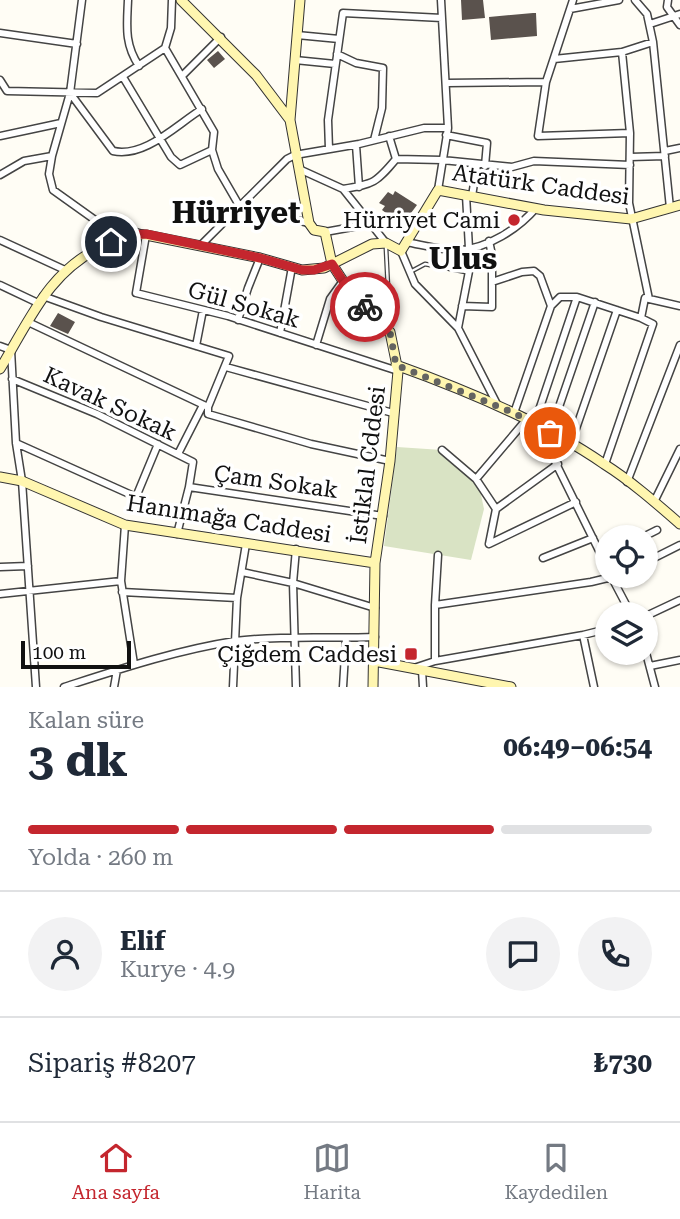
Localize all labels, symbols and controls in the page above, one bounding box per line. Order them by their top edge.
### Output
street label: Atatürk Caddesi [451,159,631,211]
district label: Hürriyet [172,195,300,230]
place label: Hürriyet Cami [343,207,500,234]
pin [81,212,141,272]
marker: Hürriyet Cami [506,212,522,228]
icon: home [92,223,130,261]
district label: Ulus [429,241,497,276]
courier [330,272,400,342]
street label: Gül Sokak [185,276,304,334]
icon: bike [346,288,384,326]
street label: Kavak Sokak [39,361,181,447]
street label: İstiklal Cddesi [345,384,391,546]
pin [520,403,580,463]
icon: bag [531,414,569,452]
street label: Çam Sokak [212,460,340,504]
street label: Hanımağa Caddesi [125,489,333,549]
map controls [595,525,658,665]
button: locate [595,525,658,588]
button: layers [595,602,658,665]
scale bar [21,638,131,670]
text: 100 m [32,641,86,664]
place label: Çiğdem Caddesi [217,641,397,668]
marker: Çiğdem Caddesi [403,646,419,662]
text: Kalan süre [28,707,144,734]
text: 06:49–06:54 [503,732,652,762]
text: 3 dk [28,733,128,787]
text: Yolda · 260 m [28,844,173,871]
button: person [28,917,102,991]
button: chat [486,917,560,991]
button: phone [578,917,652,991]
text: Elif [120,926,165,956]
text: Kurye · 4.9 [120,956,235,983]
text: Sipariş #8207 [28,1048,196,1078]
text: ₺730 [594,1048,652,1078]
tab: Ana sayfa [72,1139,160,1204]
tab: Harita [304,1139,361,1204]
tab: Kaydedilen [504,1139,608,1204]

